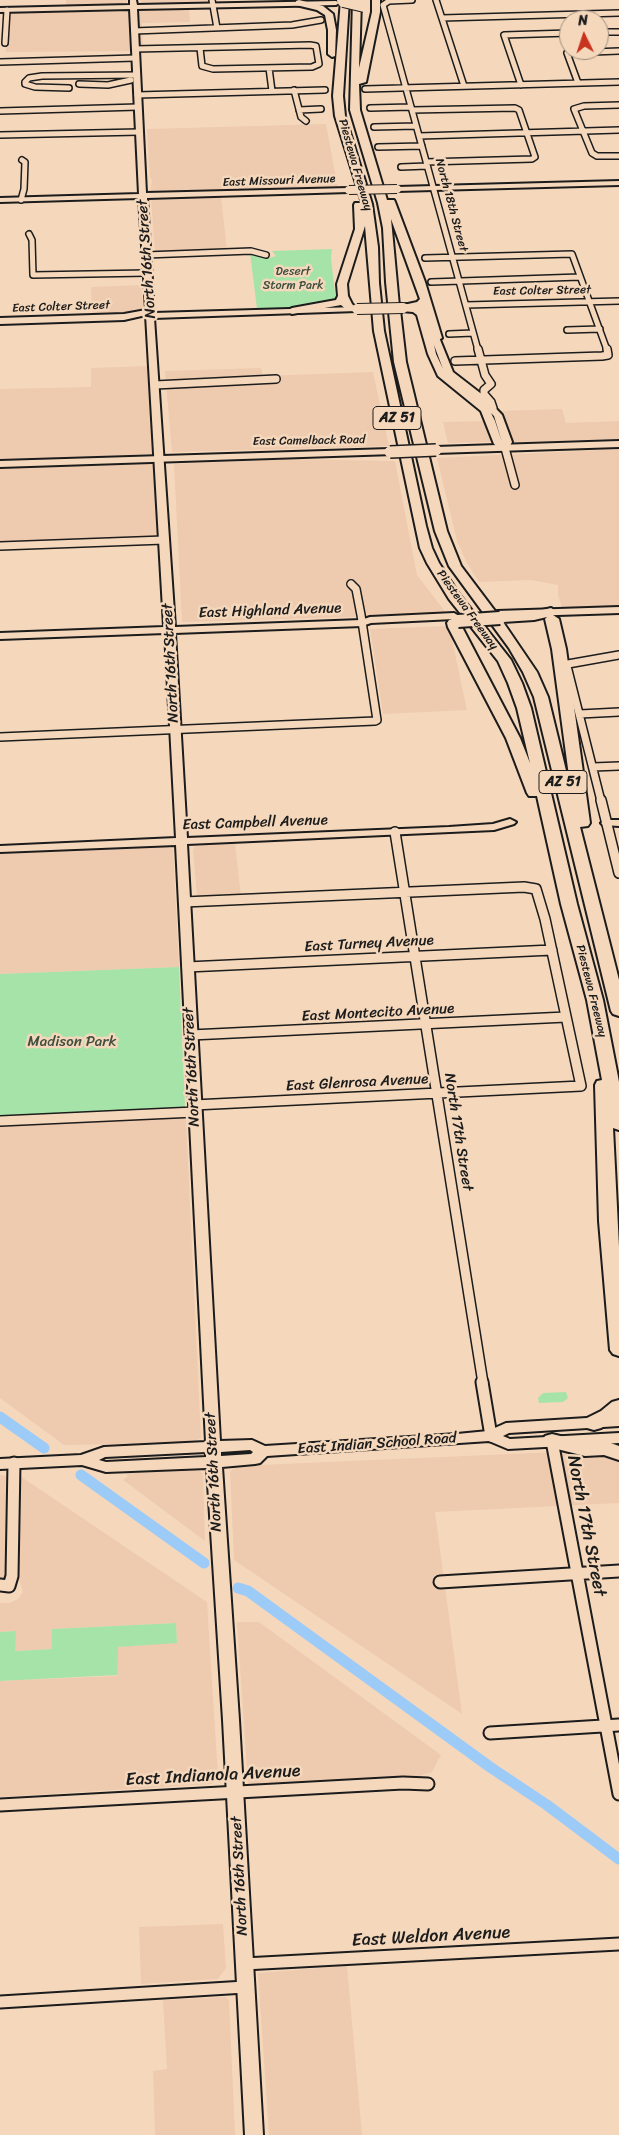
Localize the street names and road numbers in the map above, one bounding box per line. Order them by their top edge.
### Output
street label: Piestewa Freeway [335,117,375,213]
street label: North 18th Street [432,157,470,253]
street label: East Missouri Avenue [222,172,336,190]
street label: North 16th Street [134,199,160,319]
street label: East Colter Street [493,283,591,299]
street label: East Colter Street [12,298,110,316]
road number: AZ 51 [373,406,421,429]
street label: East Camelback Road [253,433,365,449]
street label: Piestewa Freeway [433,567,501,653]
street label: East Highland Avenue [198,600,342,622]
street label: North 16th Street [159,603,183,723]
road number: AZ 51 [539,770,587,794]
street label: East Campbell Avenue [182,811,328,835]
street label: East Turney Avenue [304,932,434,956]
street label: Piestewa Freeway [573,943,609,1039]
street label: East Montecito Avenue [301,1000,455,1026]
street label: North 16th Street [180,1007,204,1127]
street label: East Glenrosa Avenue [285,1070,429,1096]
street label: North 17th Street [440,1072,476,1192]
street label: North 16th Street [202,1412,226,1532]
street label: East Indian School Road [297,1429,457,1459]
street label: North 17th Street [562,1454,610,1598]
street label: East Indianola Avenue [125,1761,301,1791]
street label: North 16th Street [228,1816,252,1936]
street label: East Weldon Avenue [351,1922,511,1952]

